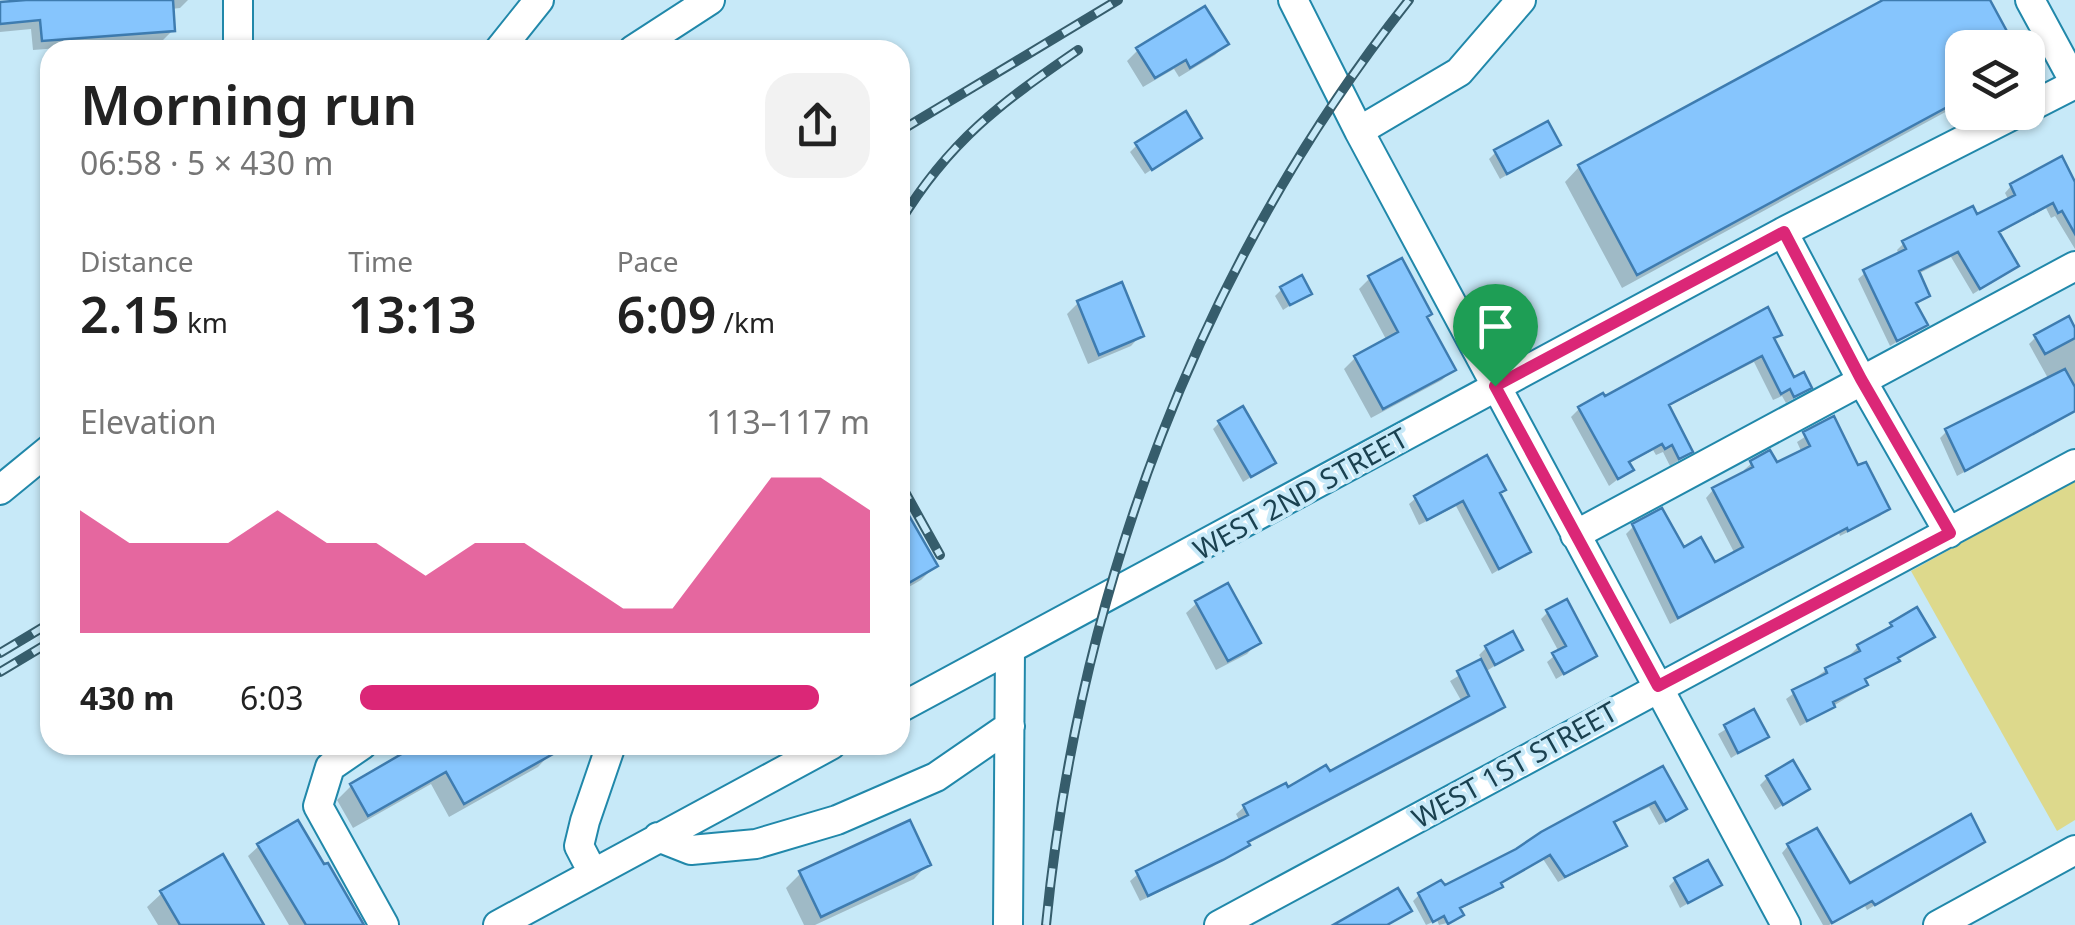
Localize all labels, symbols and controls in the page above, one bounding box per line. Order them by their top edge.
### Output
map controls [1945,30,2045,130]
button: layers [1945,30,2045,130]
text: Morning run [80,66,417,141]
button: share [765,73,870,178]
text: 06:58 · 5 × 430 m [80,141,333,184]
text: Distance [80,242,193,280]
text: Time [348,242,413,280]
text: Pace [617,242,679,280]
text: 2.15 [80,280,180,348]
text: 13:13 [348,280,477,348]
text: 6:09 [617,280,716,348]
pin [1453,284,1538,387]
icon: arrive [1468,299,1523,354]
text: km [180,303,228,341]
text: /km [716,303,775,341]
text: Elevation [80,400,217,443]
text: 113–117 m [706,400,870,443]
street label: WEST 2ND STREET [1186,418,1415,568]
text: 430 m [80,676,174,719]
text: 6:03 [240,676,304,719]
street label: WEST 1ST STREET [1405,692,1624,836]

